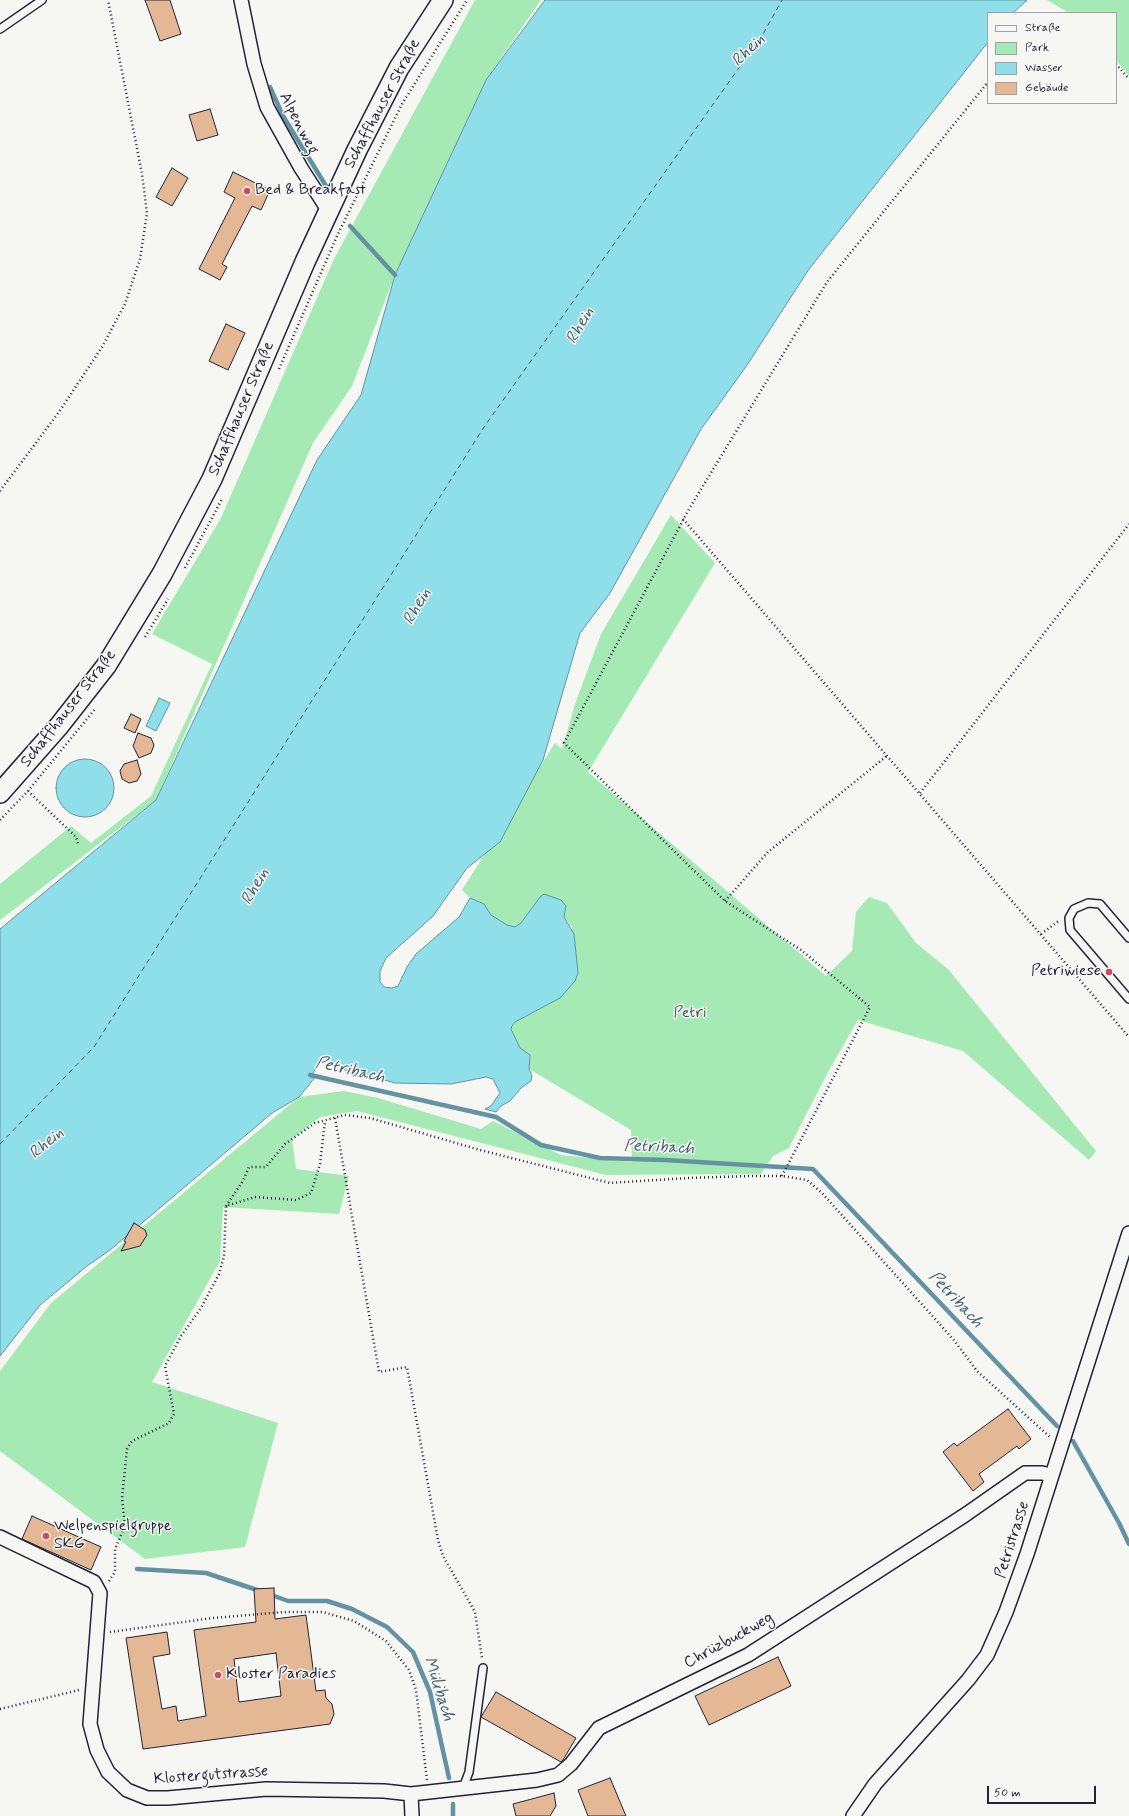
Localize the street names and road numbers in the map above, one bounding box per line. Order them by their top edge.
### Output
street label: Schaffhauser Straße [341,36,425,172]
street label: Alpenweg [274,90,322,158]
street label: Schaffhauser Straße [205,339,279,479]
street label: Schaffhauser Straße [17,646,121,772]
street label: Petristrasse [992,1499,1034,1581]
street label: Chrüzbuckweg [681,1609,777,1673]
street label: Klostergutstrasse [153,1762,269,1790]

